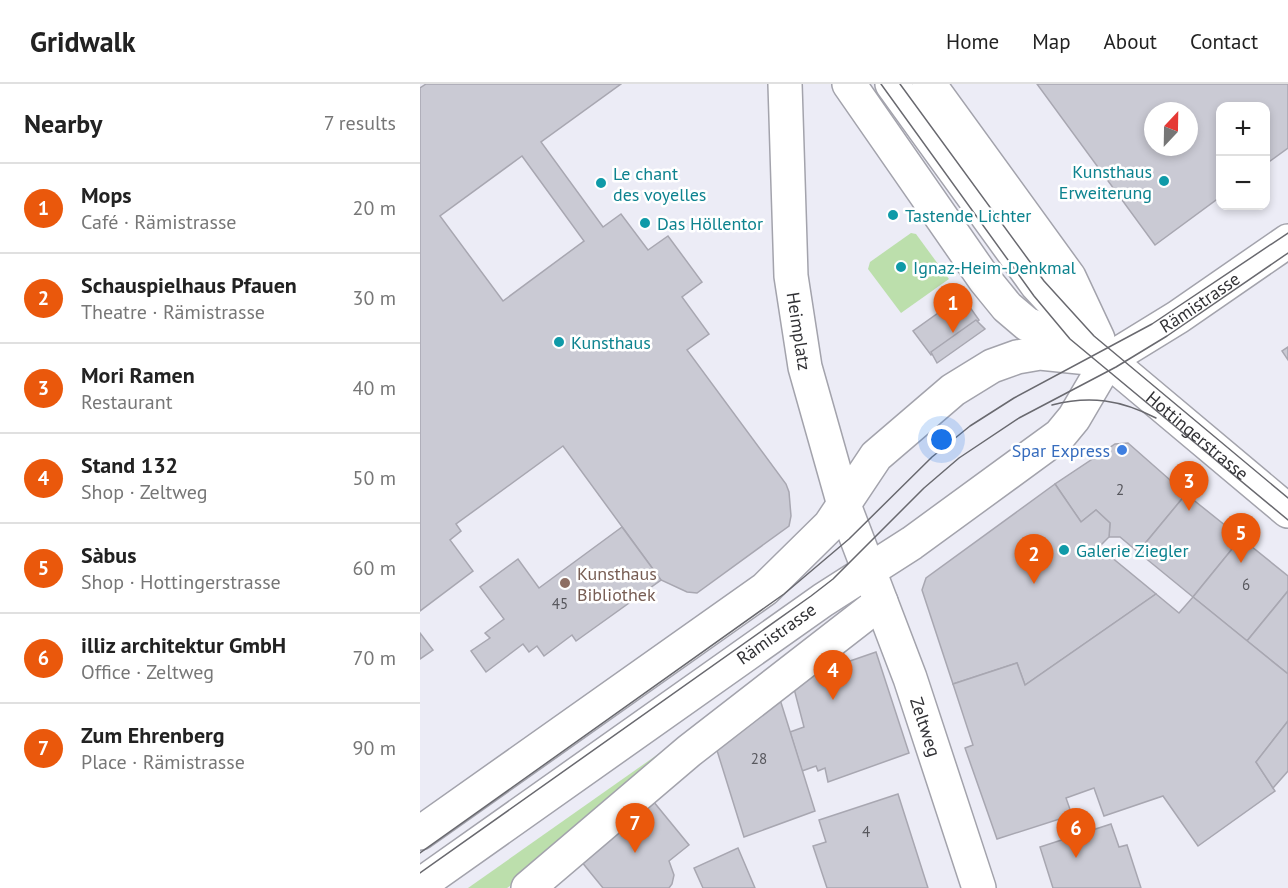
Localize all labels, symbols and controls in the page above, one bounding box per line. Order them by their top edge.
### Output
text: Gridwalk [30,23,136,60]
text: Home [946,28,999,55]
text: Map [1032,28,1071,55]
text: About [1104,28,1157,55]
text: Contact [1190,28,1258,55]
north arrow [1144,102,1198,156]
map controls [1216,102,1270,210]
button: + [1216,102,1270,156]
text: Nearby [24,107,102,140]
text: 7 results [324,110,396,136]
button: − [1216,156,1270,210]
place label: Kunsthaus Erweiterung [1059,160,1152,204]
place label: Le chant des voyelles [613,162,706,206]
marker: Kunsthaus Erweiterung [1157,174,1171,188]
marker: Le chant des voyelles [594,176,608,190]
text: Mops [81,181,132,209]
text: 1 [38,195,49,221]
text: 20 m [353,195,396,221]
place label: Tastende Lichter [905,204,1031,227]
marker: Tastende Lichter [886,208,900,222]
text: Café · Rämistrasse [81,209,236,235]
place label: Das Höllentor [657,212,763,235]
marker: Das Höllentor [638,216,652,230]
place label: Ignaz-Heim-Denkmal [913,256,1077,279]
marker: Ignaz-Heim-Denkmal [894,260,908,274]
street label: Rämistrasse [1155,267,1244,337]
text: Schauspielhaus Pfauen [81,271,297,299]
pin: 1 [934,284,972,333]
text: 2 [38,285,49,311]
text: 30 m [353,285,396,311]
street label: Heimplatz [782,291,817,372]
text: Theatre · Rämistrasse [81,299,265,325]
place label: Kunsthaus [571,331,651,354]
marker: Kunsthaus [552,335,566,349]
text: Mori Ramen [81,361,195,389]
text: 3 [38,375,49,401]
text: 40 m [353,375,396,401]
street label: Hottingerstrasse [1142,386,1254,485]
text: Restaurant [81,389,172,415]
your location [927,425,956,454]
place label: Spar Express [1012,439,1110,462]
marker: Spar Express [1115,443,1129,457]
text: Stand 132 [81,451,178,479]
pin: 3 [1170,462,1208,511]
text: 4 [38,465,49,491]
text: 50 m [353,465,396,491]
text: Shop · Zeltweg [81,479,208,505]
house number: 2 [1116,480,1124,499]
pin: 5 [1222,514,1260,563]
pin: 2 [1014,534,1054,584]
place label: Galerie Ziegler [1076,539,1189,562]
text: Sàbus [81,541,136,569]
marker: Galerie Ziegler [1057,543,1071,557]
text: 5 [38,555,49,581]
text: 60 m [353,555,396,581]
place label: Kunsthaus Bibliothek [577,562,657,606]
text: Shop · Hottingerstrasse [81,569,281,595]
house number: 6 [1242,575,1250,594]
marker: Kunsthaus Bibliothek [558,576,572,590]
house number: 45 [552,594,568,613]
street label: Rämistrasse [732,597,820,669]
text: illiz architektur GmbH [81,631,286,659]
text: 6 [38,645,49,671]
text: 70 m [353,645,396,671]
pin: 4 [814,650,852,700]
text: Office · Zeltweg [81,659,214,685]
street label: Zeltweg [906,694,946,759]
text: Zum Ehrenberg [81,721,225,749]
text: 7 [38,735,49,761]
text: 90 m [353,735,396,761]
text: Place · Rämistrasse [81,749,245,775]
house number: 28 [751,749,767,768]
pin: 7 [616,804,654,853]
pin: 6 [1056,808,1096,858]
house number: 4 [862,822,870,841]

